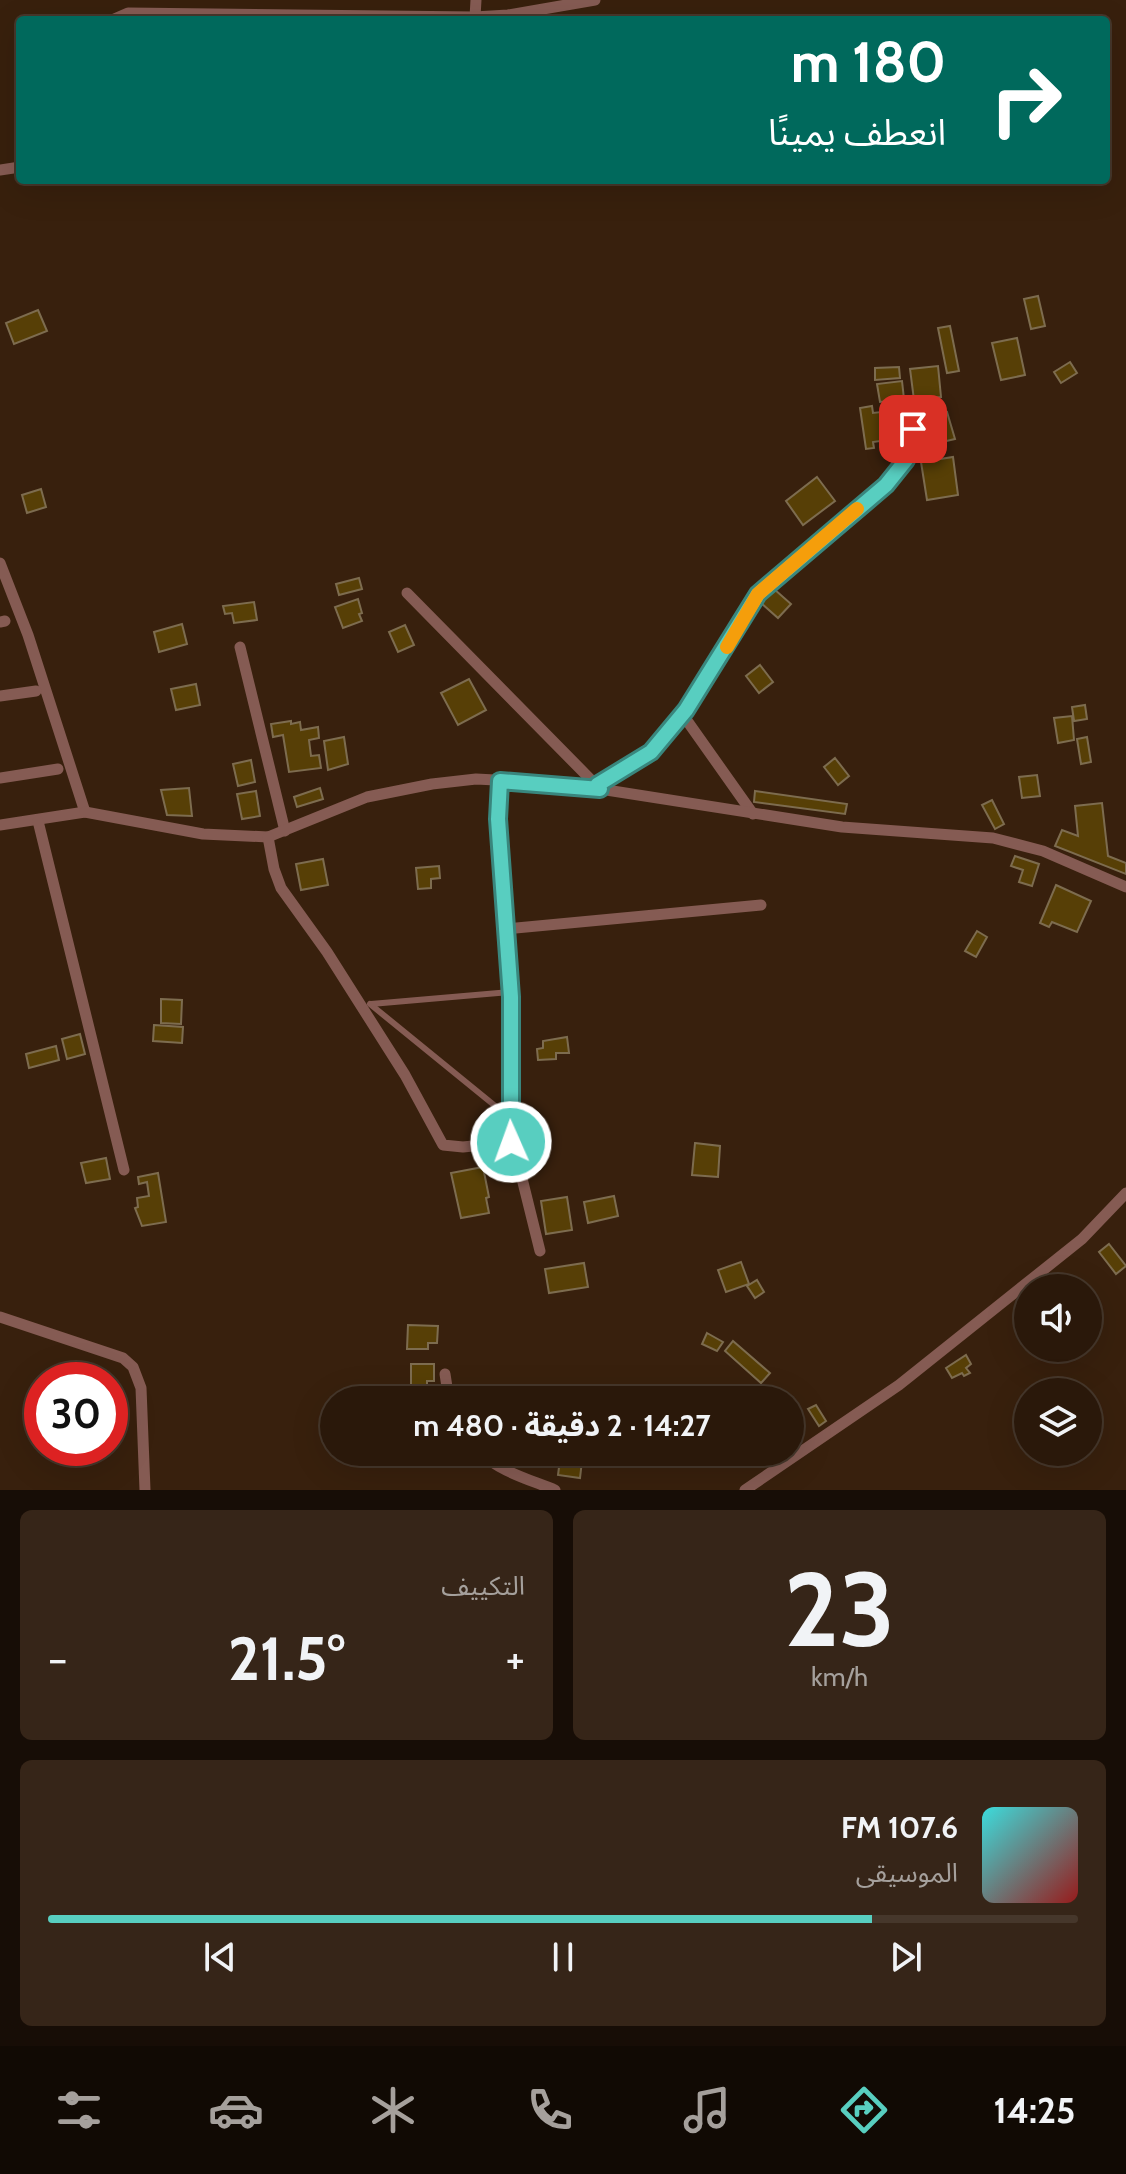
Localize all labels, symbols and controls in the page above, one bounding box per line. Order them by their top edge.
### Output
text: 180 m [791,28,946,96]
icon: right [974,48,1078,152]
text: انعطف يمينًا [768,110,946,154]
pin [879,395,947,463]
icon: arrive [891,407,935,451]
position arrow [469,1100,553,1184]
map controls [1014,1274,1102,1466]
button: sound [1014,1274,1102,1362]
speed limit sign: 30 [24,1362,128,1466]
button: layers [1014,1378,1102,1466]
text: 14:27 · 2 دقيقة · 480 m [413,1407,711,1444]
text: 23 [784,1546,895,1672]
text: التكييف [441,1570,525,1602]
text: 21.5° [228,1622,345,1695]
text: − [48,1632,67,1685]
text: + [506,1632,525,1685]
text: km/h [811,1661,868,1693]
text: 107.6 FM [841,1809,958,1846]
text: الموسيقى [856,1857,958,1889]
icon: previous [198,1935,242,1979]
icon: pause [541,1935,585,1979]
icon: next [884,1935,928,1979]
icon: filters [51,2082,107,2138]
icon: car [208,2082,264,2138]
icon: climate [365,2082,421,2138]
icon: phone [522,2082,578,2138]
icon: music [679,2082,735,2138]
icon: directions [836,2082,892,2138]
text: 14:25 [993,2088,1075,2132]

